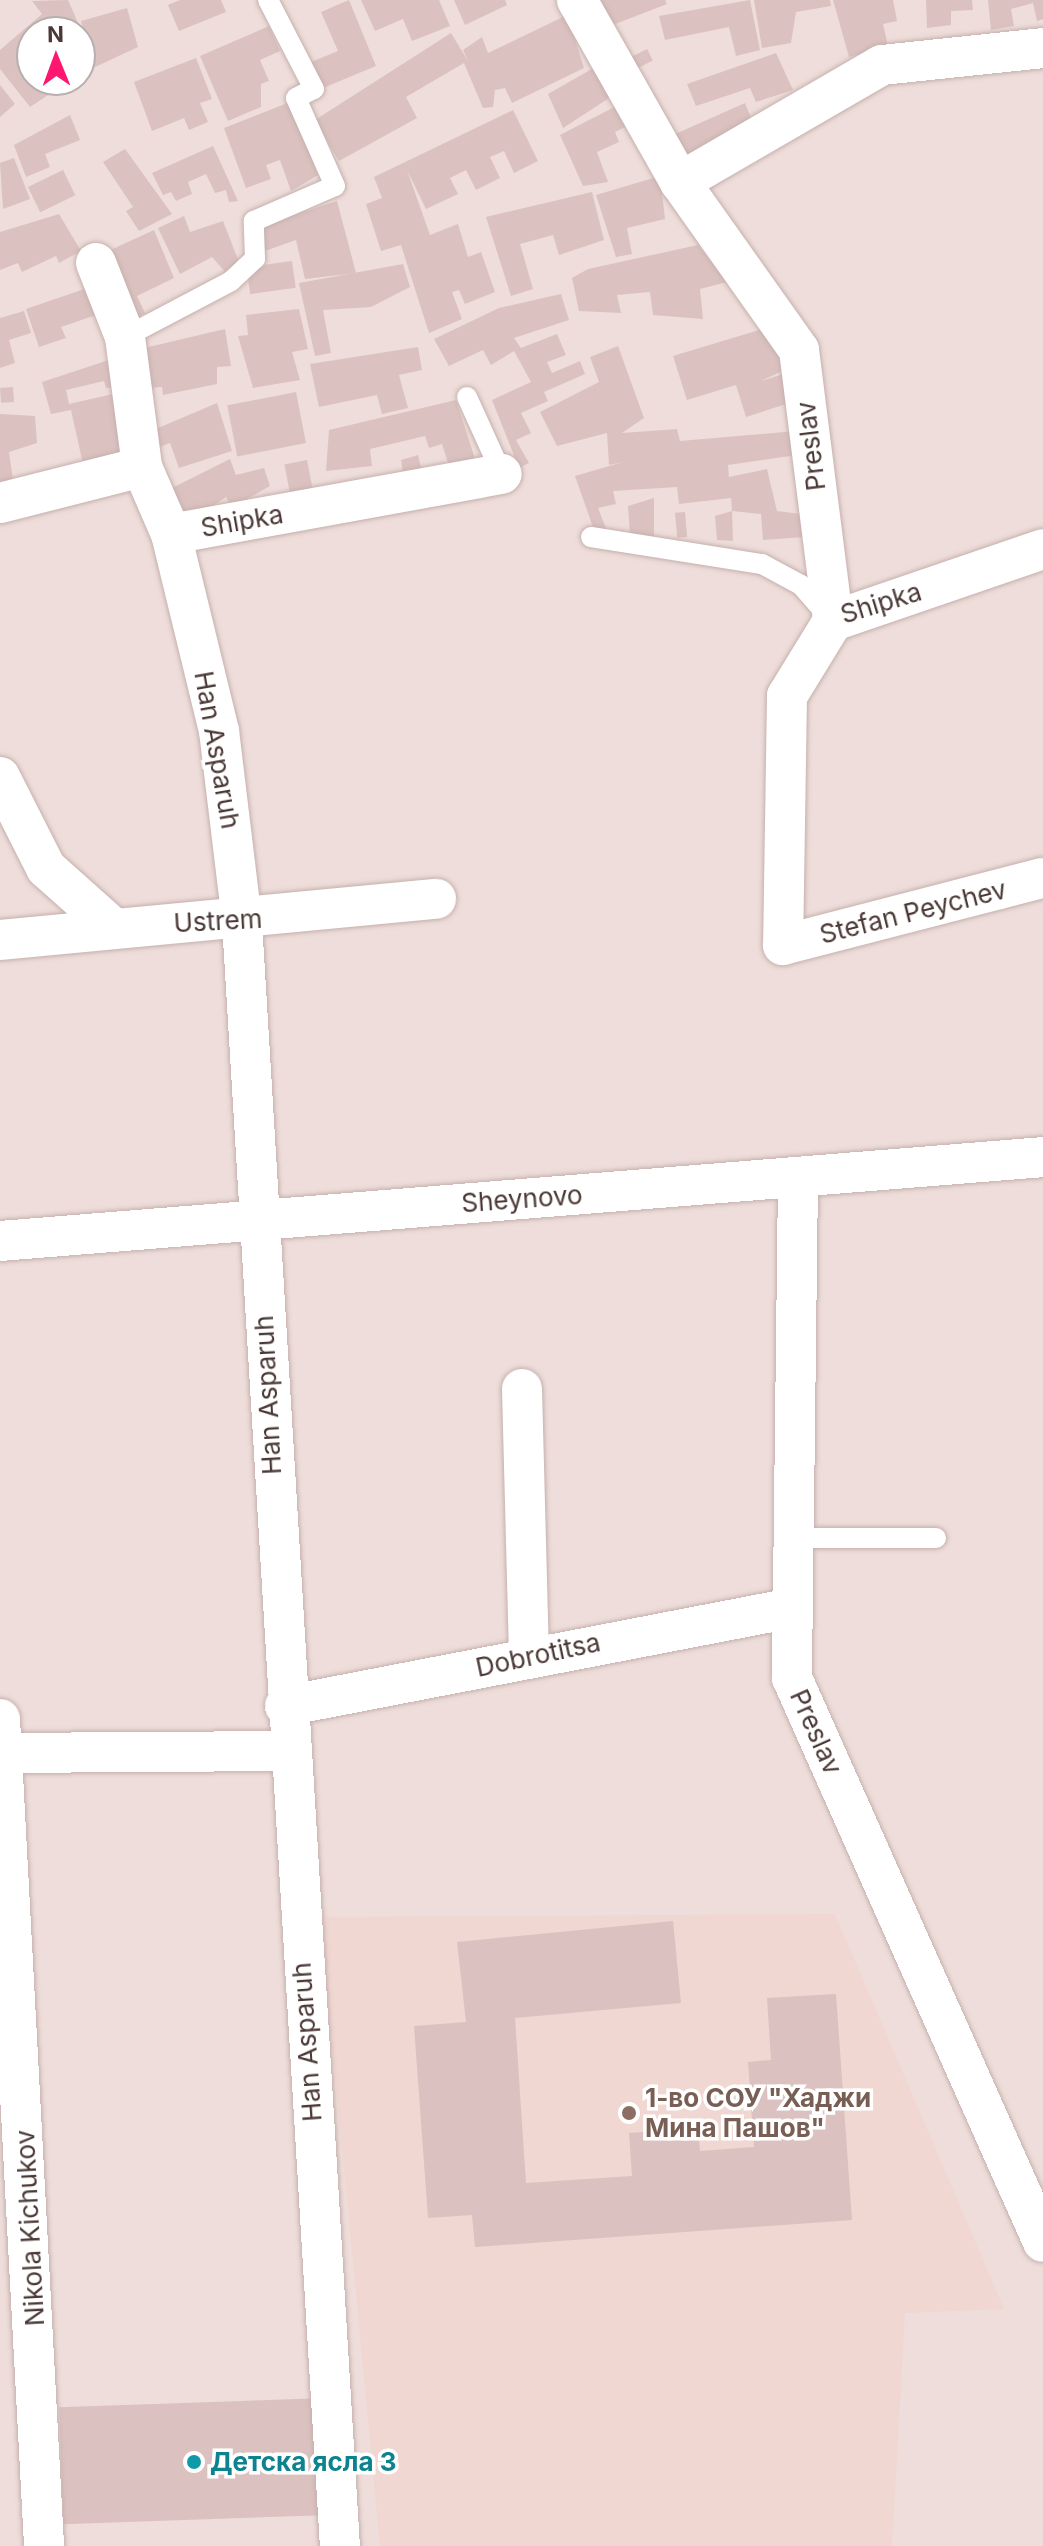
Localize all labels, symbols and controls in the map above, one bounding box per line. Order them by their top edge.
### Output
north arrow [16,16,96,96]
text: N [47,21,64,47]
street label: Preslav [790,399,832,493]
street label: Shipka [198,498,286,544]
street label: Shipka [837,576,925,630]
street label: Han Asparuh [188,669,246,831]
street label: Stefan Peychev [816,874,1010,950]
street label: Ustrem [173,903,263,939]
street label: Sheynovo [460,1179,584,1219]
street label: Han Asparuh [248,1315,288,1475]
street label: Dobrotitsa [473,1627,603,1683]
street label: Preslav [783,1685,849,1779]
street label: Han Asparuh [286,1961,328,2123]
place label: 1-во СОУ "Хаджи Мина Пашов" [645,2082,871,2144]
marker: 1-во СОУ "Хаджи Мина Пашов" [620,2104,638,2122]
street label: Nikola Kichukov [9,2129,51,2327]
place label: Детска ясла 3 [210,2446,396,2478]
marker: Детска ясла 3 [185,2453,203,2471]

